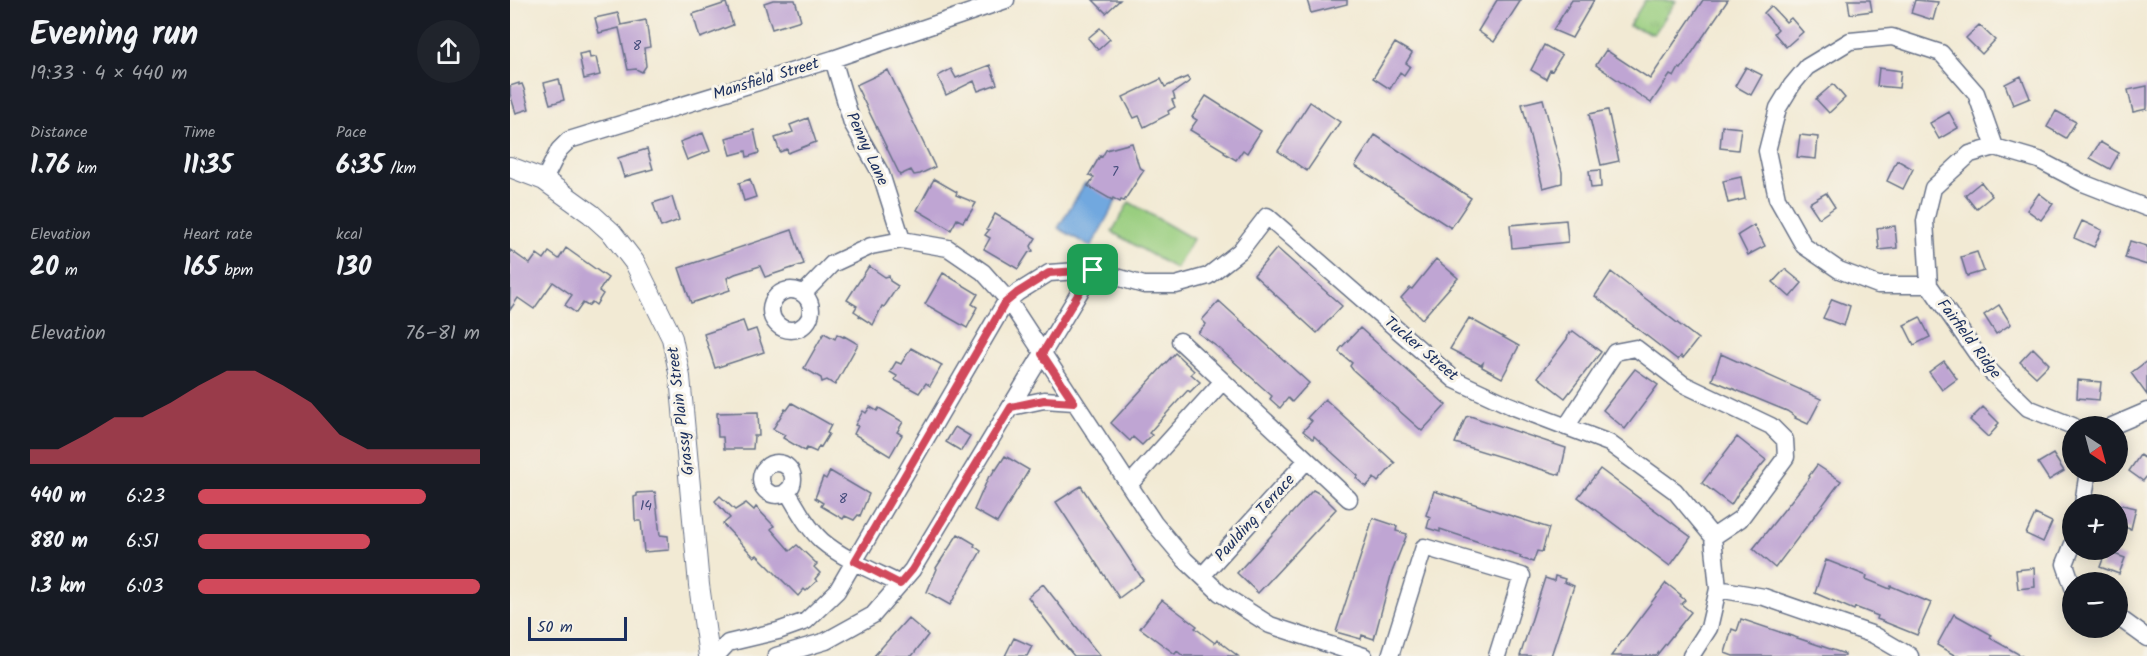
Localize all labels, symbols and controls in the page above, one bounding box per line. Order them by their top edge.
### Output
text: Evening run [30,9,198,62]
button: share [417,20,480,83]
house number: 8 [633,35,642,57]
street label: Mansfield Street [710,51,823,107]
text: 19:33 · 4 × 440 m [30,58,187,90]
street label: Penny Lane [839,108,895,190]
text: Distance [30,120,88,145]
text: Time [183,120,215,145]
text: Pace [336,120,367,145]
text: 1.76 [30,145,70,187]
text: 11:35 [183,145,232,187]
text: 6:35 [336,145,384,187]
text: km [70,156,97,181]
text: /km [384,156,416,181]
house number: 7 [1112,161,1119,183]
text: Elevation [30,222,91,247]
text: Heart rate [183,222,253,247]
text: kcal [336,222,362,247]
pin [1067,244,1118,295]
text: 20 [30,247,59,289]
text: 165 [183,247,218,289]
text: 130 [336,247,371,289]
icon: arrive [1076,253,1109,286]
text: m [59,258,78,283]
text: bpm [218,258,253,283]
street label: Fairfield Ridge [1930,294,2008,384]
street label: Tucker Street [1378,310,1464,388]
text: Elevation [30,318,106,350]
text: 76–81 m [405,318,480,350]
street label: Grassy Plain Street [661,344,701,477]
north arrow [2062,416,2128,482]
map controls [2062,416,2128,638]
street label: Paulding Terrace [1209,469,1301,567]
text: 440 m [30,481,86,513]
text: 6:23 [126,481,165,513]
house number: 8 [839,488,848,510]
button: + [2062,494,2128,560]
house number: 14 [640,495,652,517]
text: 880 m [30,526,88,558]
text: 6:51 [126,526,159,558]
text: 1.3 km [30,571,86,603]
text: 6:03 [126,571,163,603]
button: − [2062,572,2128,638]
scale bar [528,614,627,642]
text: 50 m [537,615,573,640]

